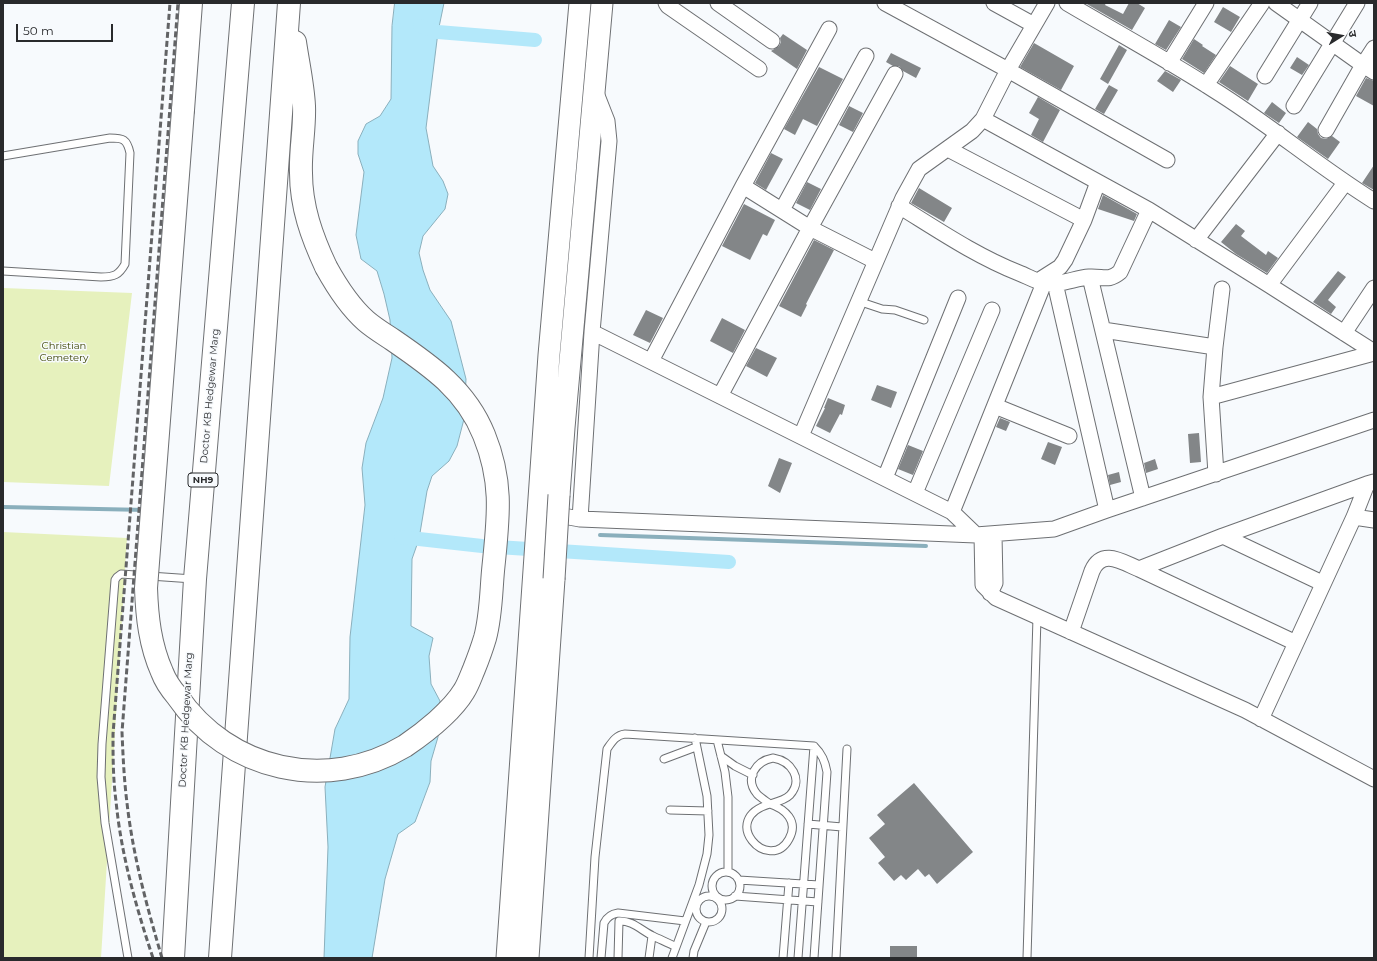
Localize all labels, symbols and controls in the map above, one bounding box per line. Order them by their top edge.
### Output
scale bar [18,16,115,42]
north arrow [1321,16,1361,56]
text: 50 m [23,23,54,38]
text: उ [1345,29,1360,38]
street label: Doctor KB Hedgewar Marg [198,328,222,464]
park label: Christian Cemetery [40,340,88,364]
road number: NH9 [188,473,218,487]
street label: Doctor KB Hedgewar Marg [176,652,196,788]

